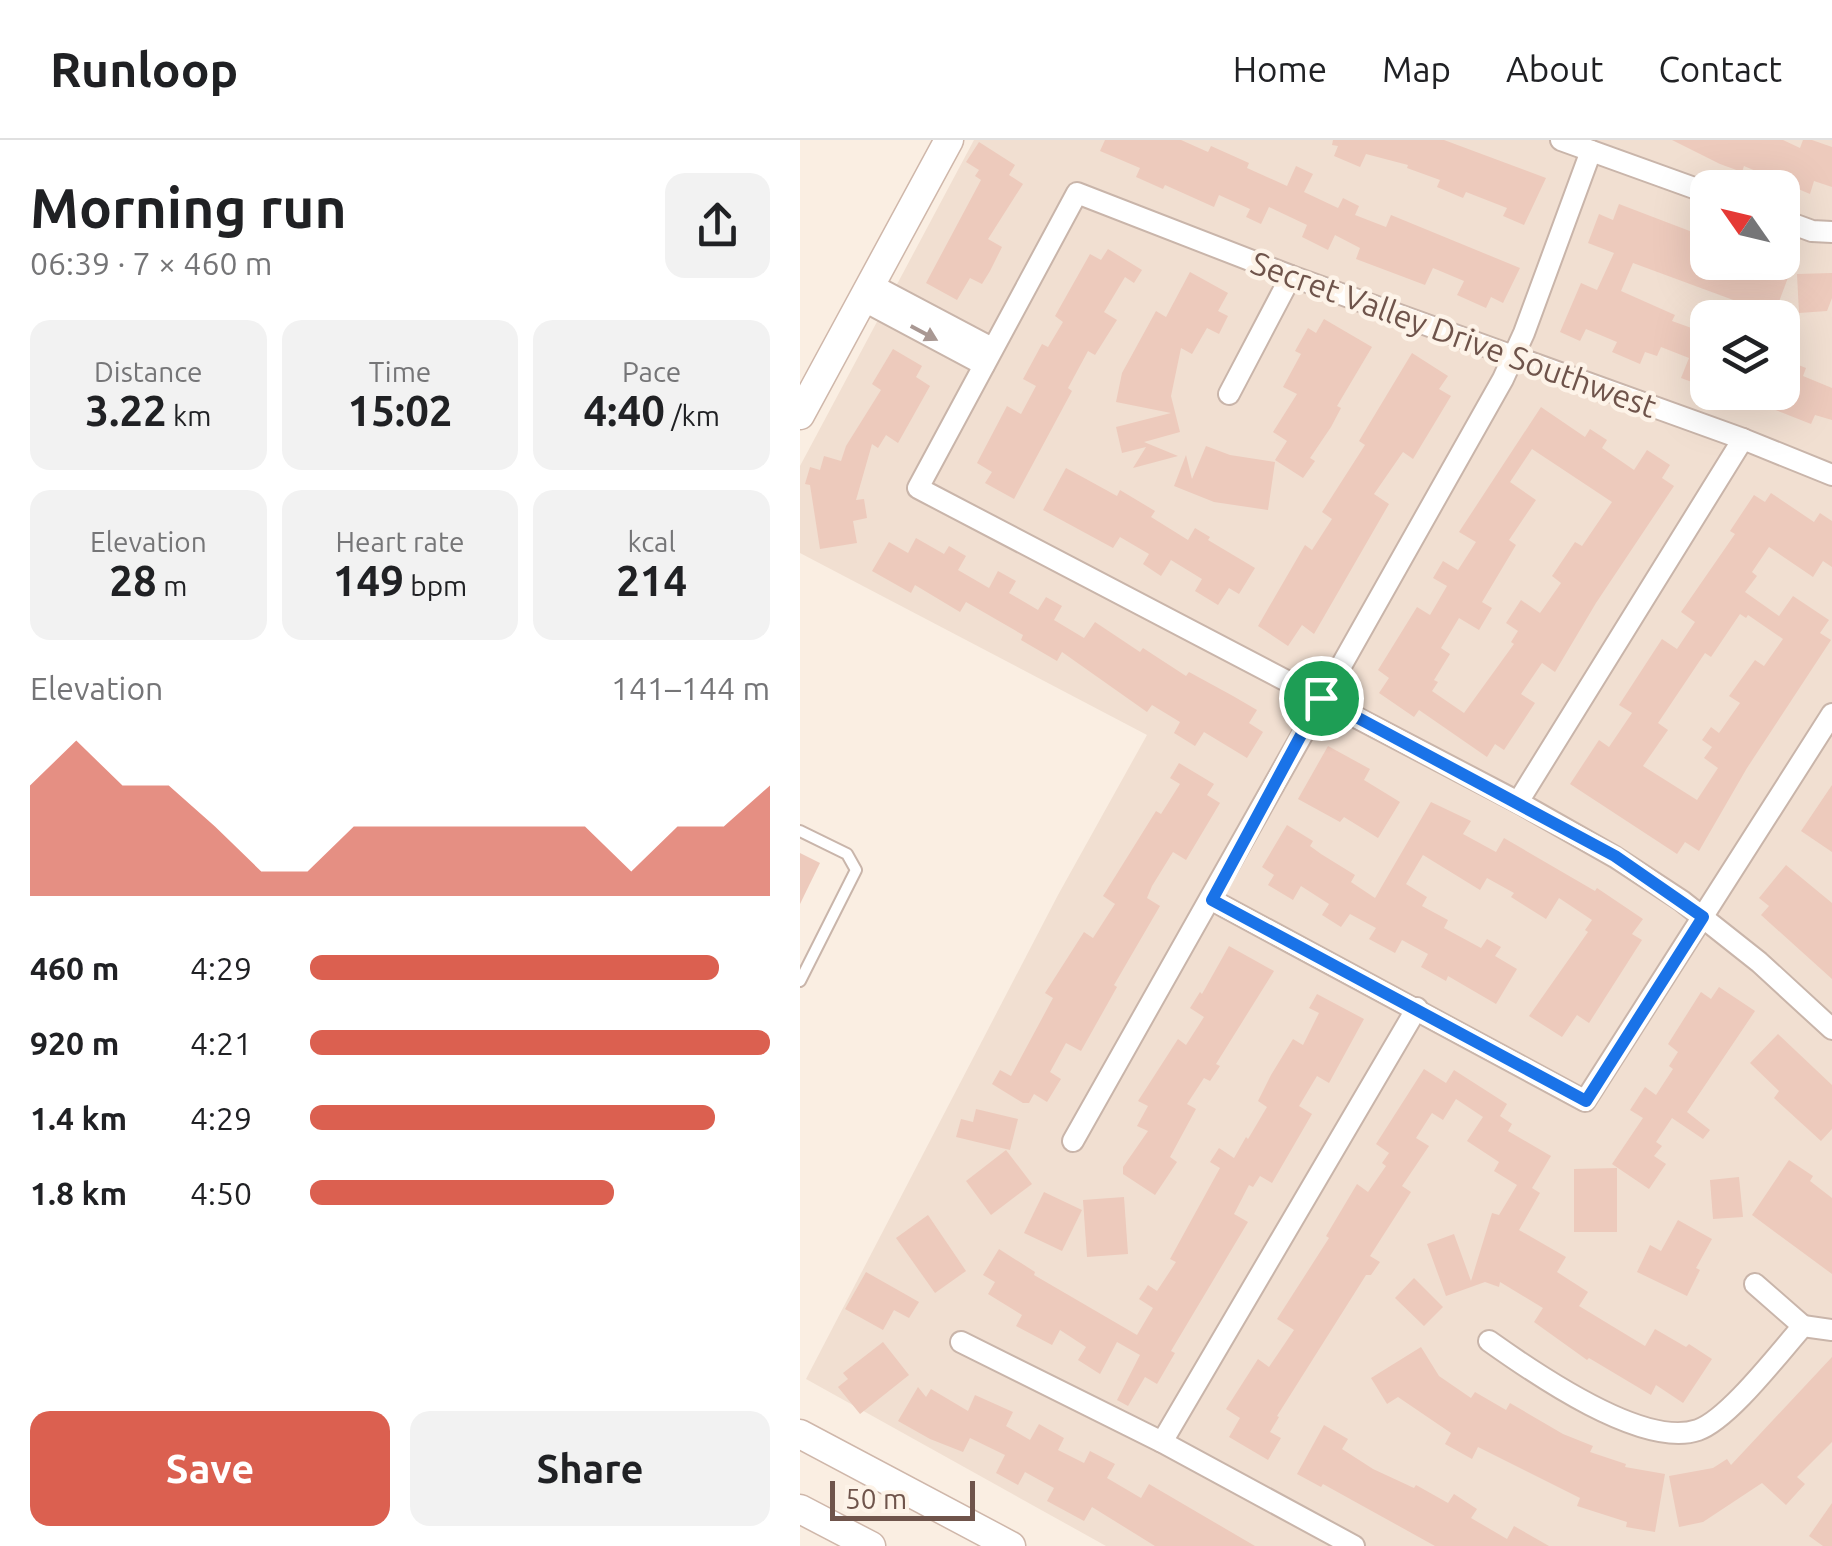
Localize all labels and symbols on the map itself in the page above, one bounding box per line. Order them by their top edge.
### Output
north arrow [1690,170,1800,280]
street label: Secret Valley Drive Southwest [1246,244,1662,424]
one-way arrow [909,324,938,341]
pin [1279,656,1364,741]
scale bar [830,1476,975,1520]

